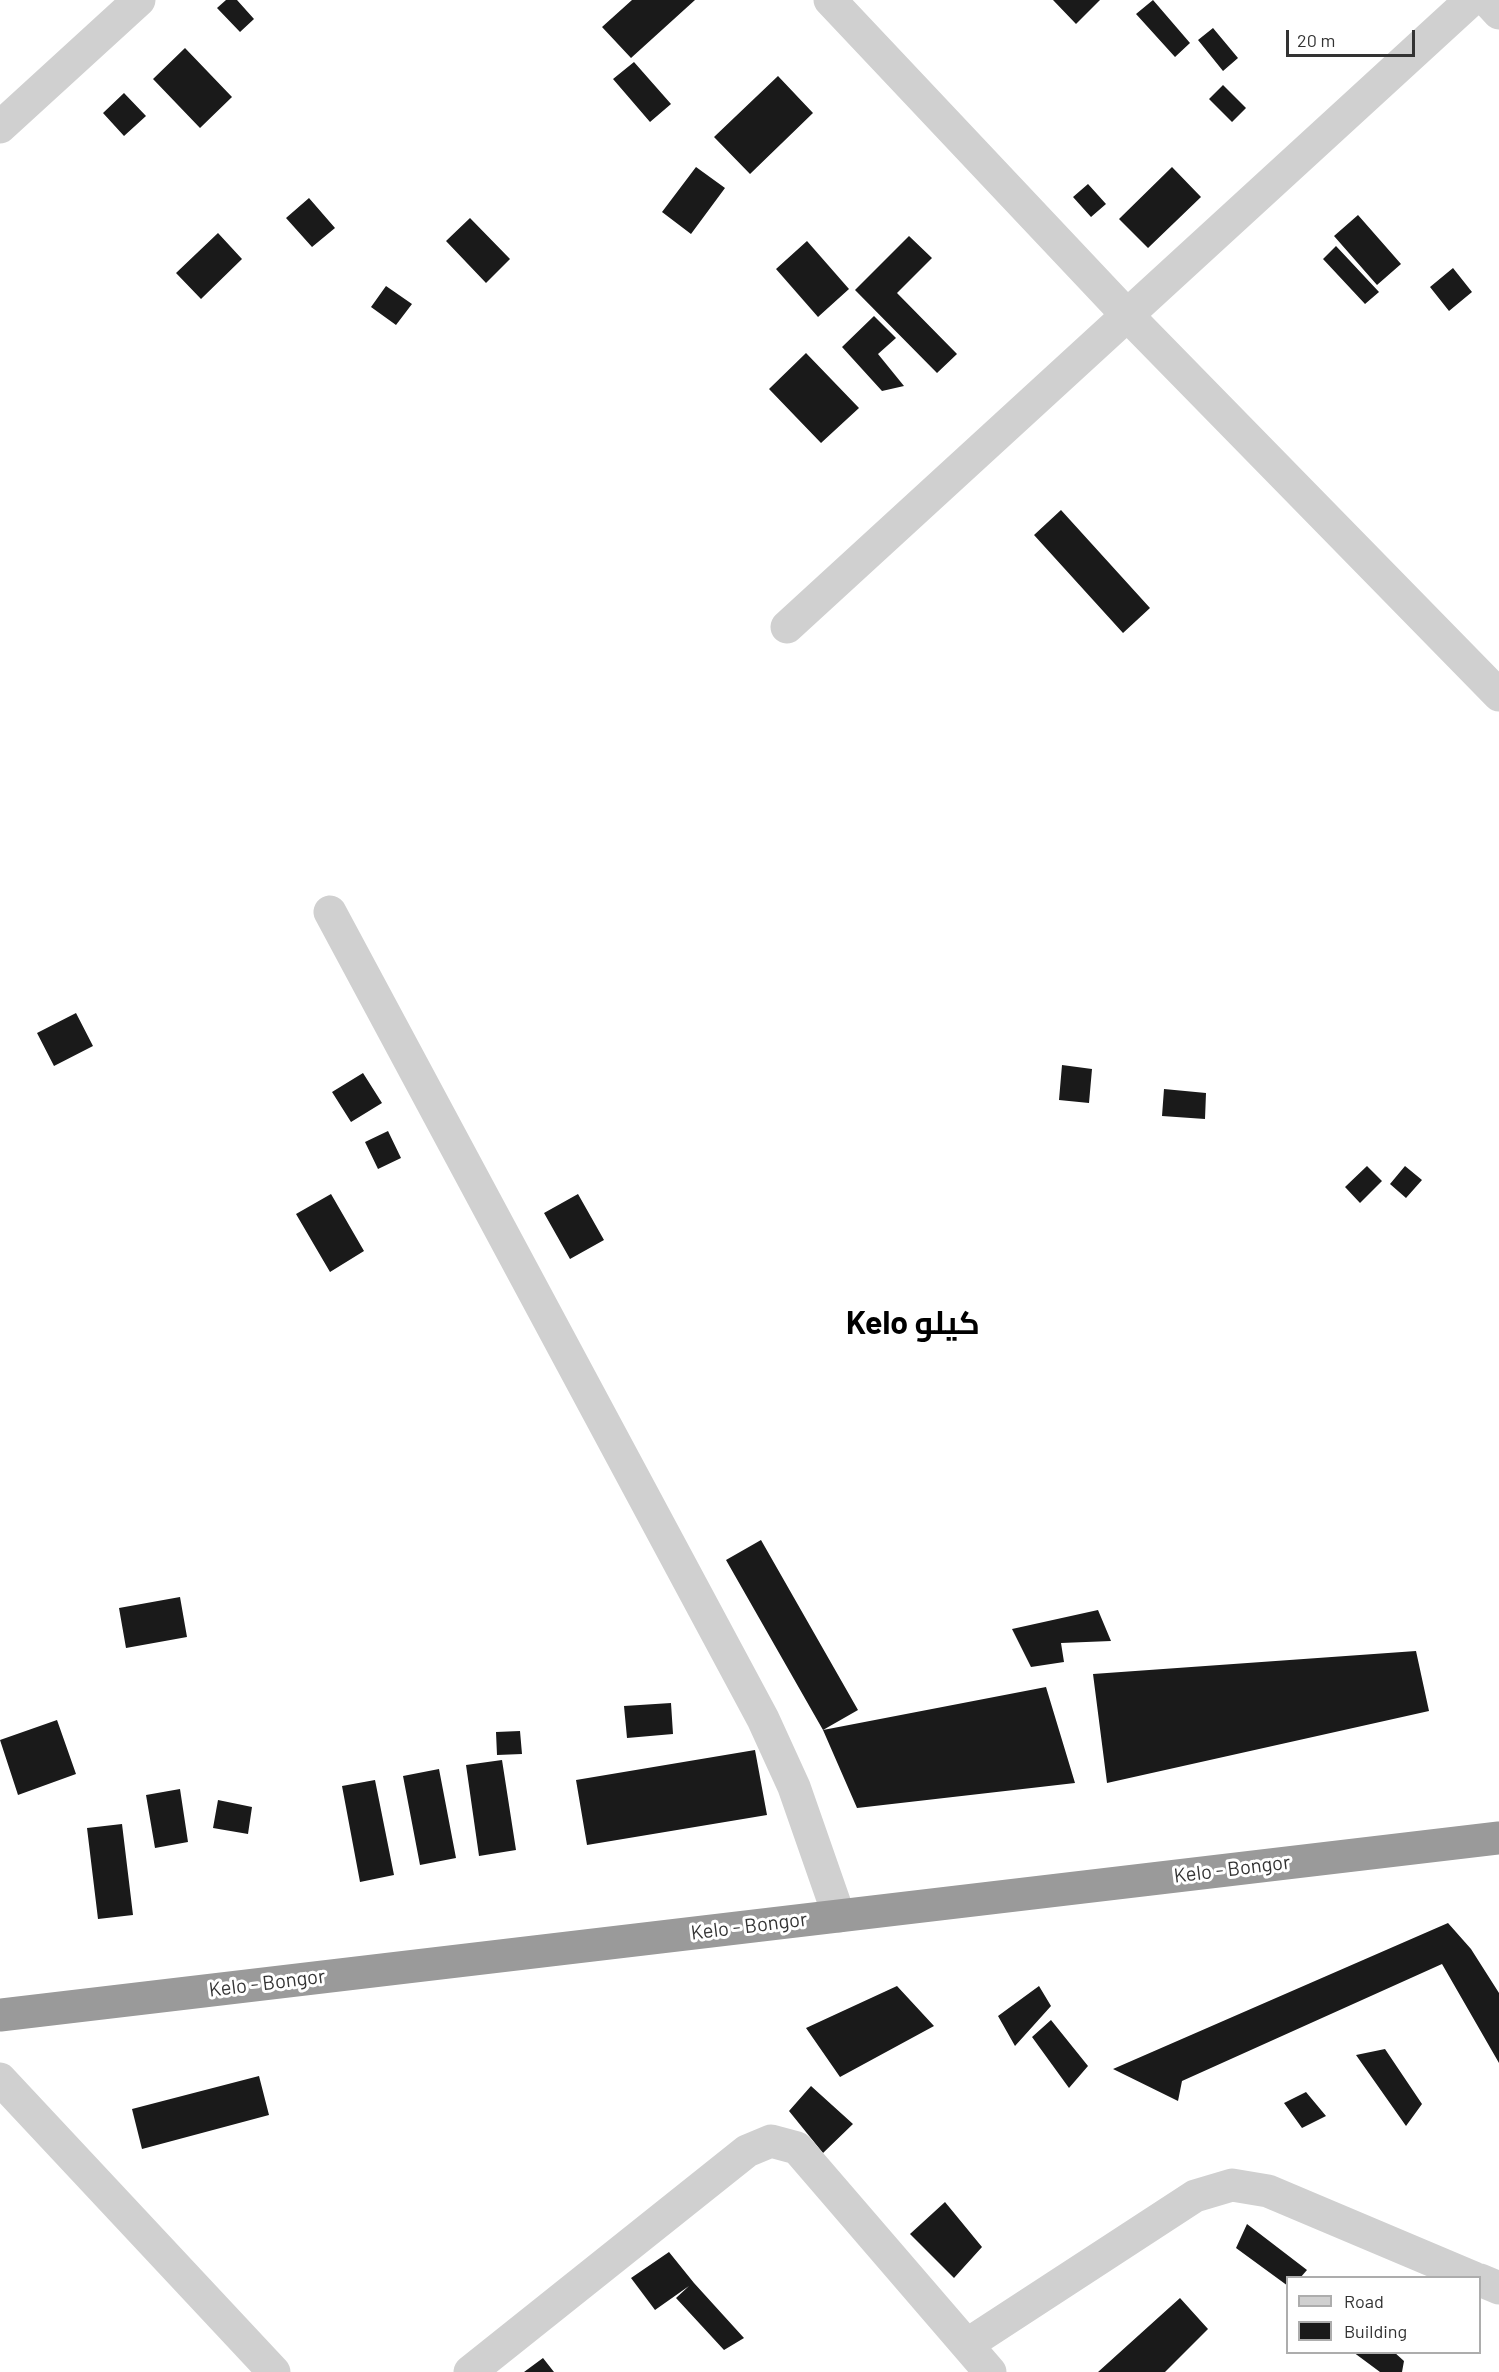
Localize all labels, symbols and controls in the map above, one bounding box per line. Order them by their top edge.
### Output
scale bar [1289,18,1418,56]
text: 20 m [1297,29,1335,51]
district label: Kelo كيلو [846,1304,980,1342]
street label: Kelo - Bongor [1172,1850,1292,1888]
street label: Kelo - Bongor [689,1907,809,1945]
street label: Kelo - Bongor [207,1964,327,2002]
legend [1286,2276,1481,2354]
text: Road [1344,2290,1384,2312]
text: Building [1344,2320,1407,2342]

